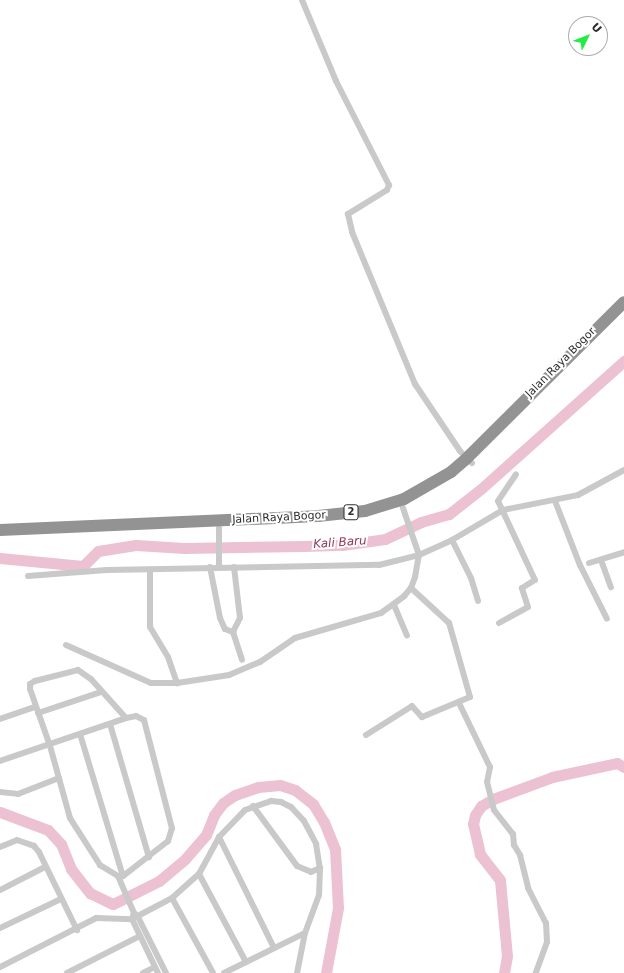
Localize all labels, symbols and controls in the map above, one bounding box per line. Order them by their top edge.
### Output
north arrow [568,16,608,56]
text: U [589,20,604,36]
street label: Jalan Raya Bogor [523,325,599,401]
road number: 2 [343,504,359,520]
street label: Jalan Raya Bogor [232,509,326,527]
water label: Kali Baru [313,534,367,552]

